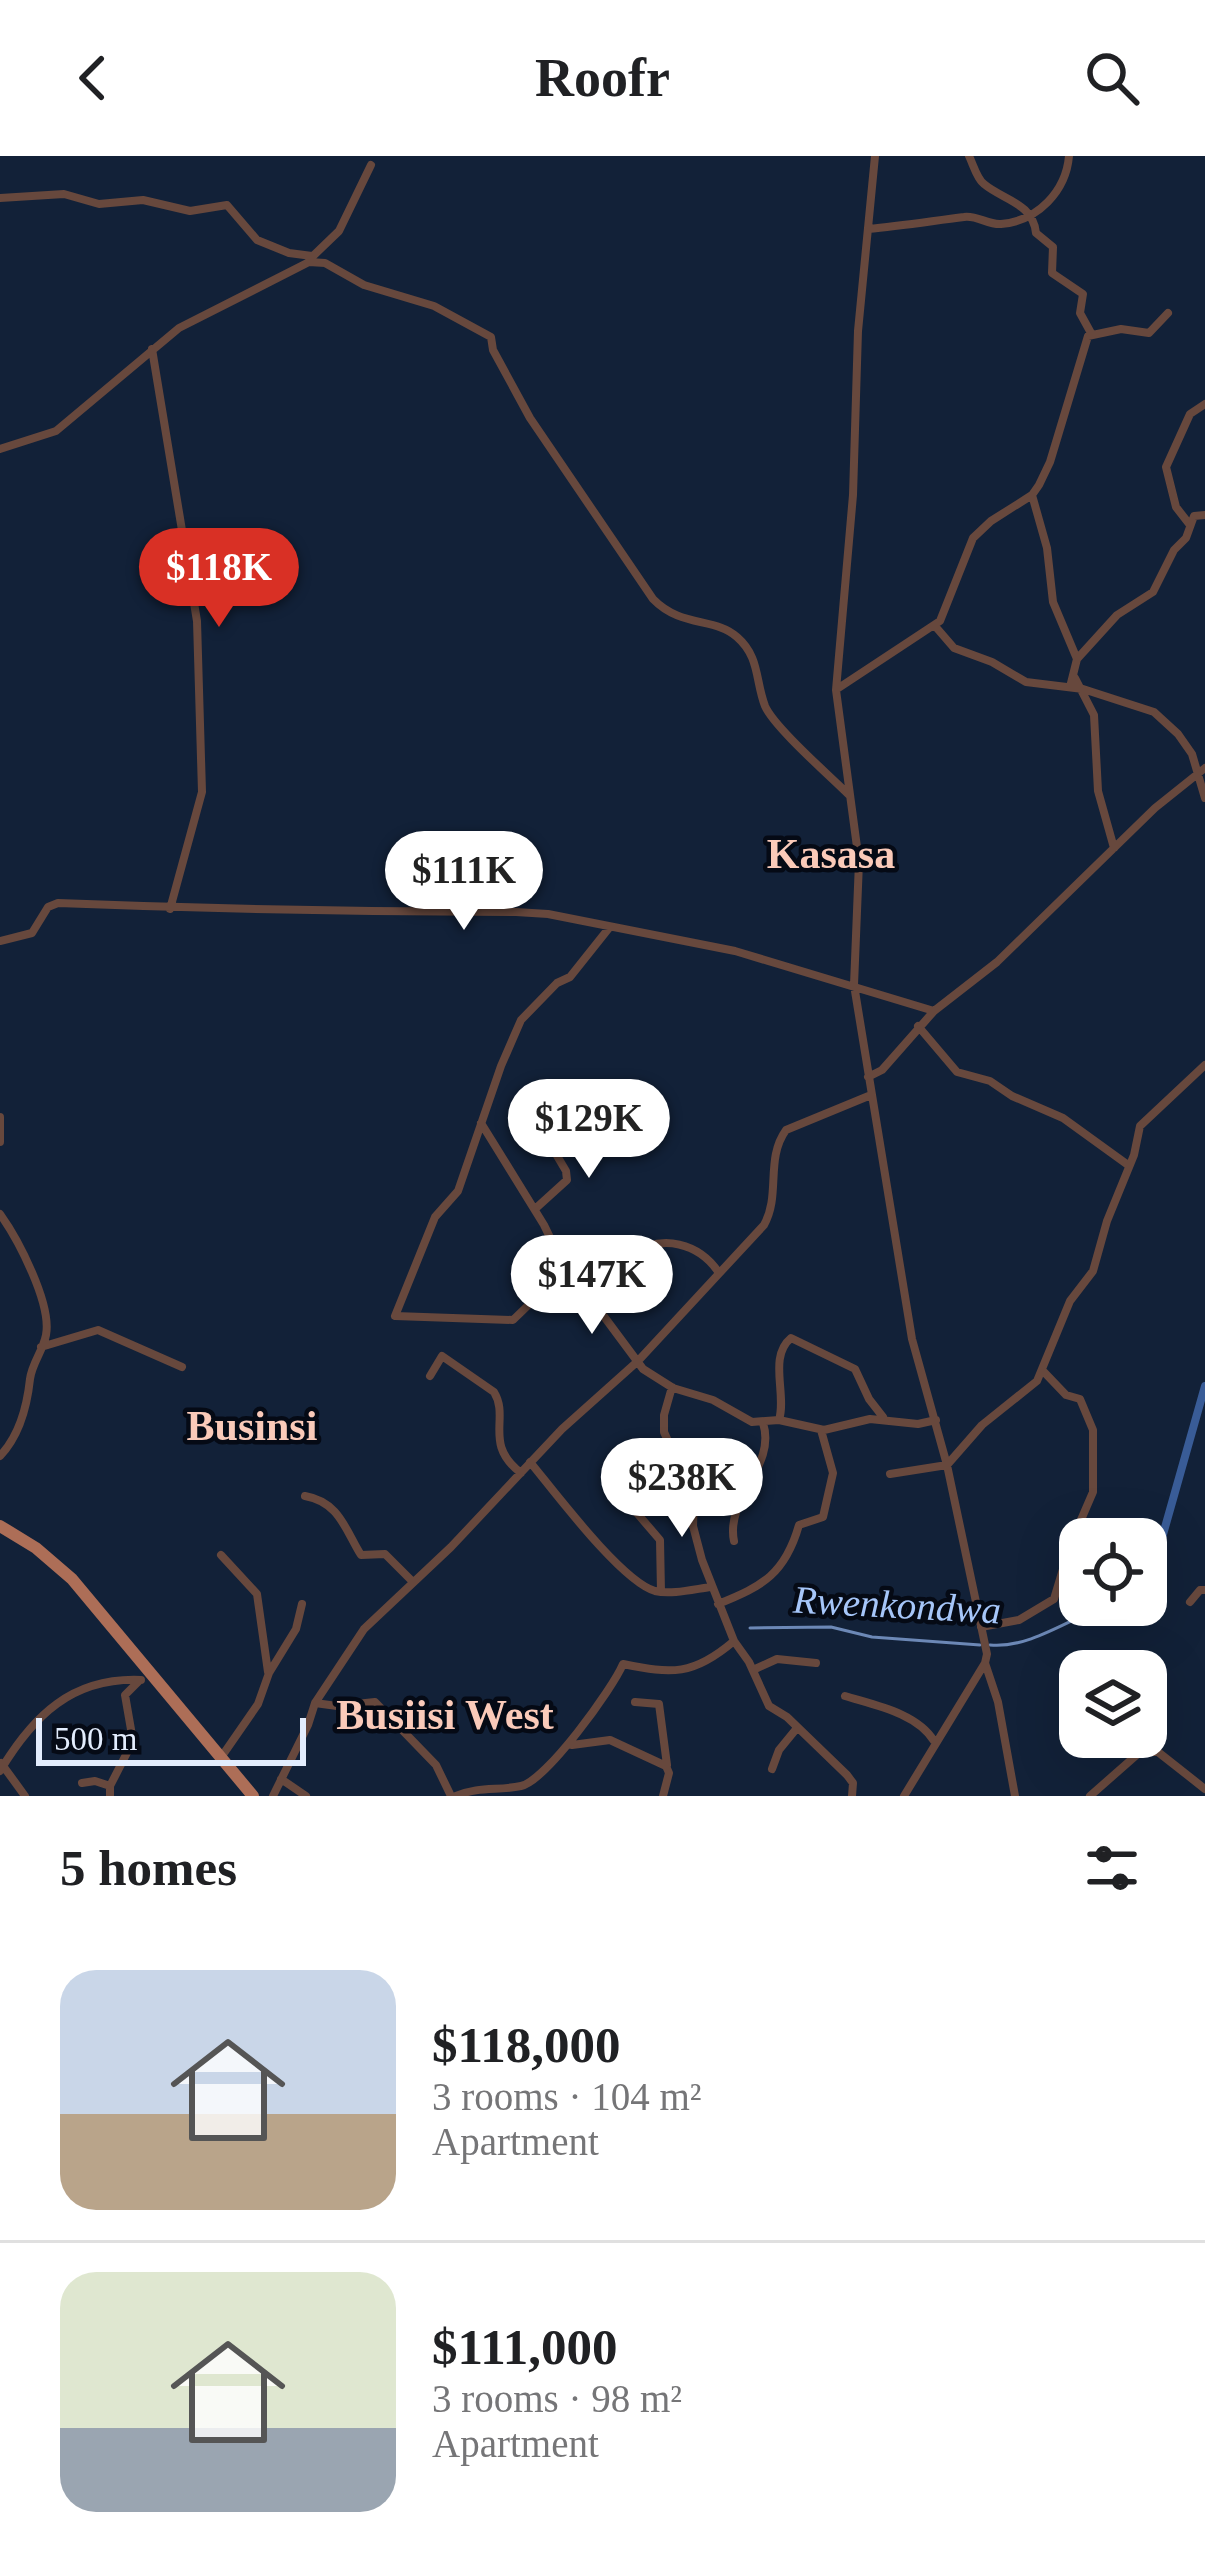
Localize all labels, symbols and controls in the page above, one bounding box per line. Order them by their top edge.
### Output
icon: back [60,45,126,111]
icon: search [1079,45,1145,111]
text: Roofr [535,48,670,108]
pin: $118K [135,528,303,630]
text: $118K [166,545,272,588]
pin: $111K [380,831,548,933]
district label: Kasasa [767,831,895,877]
text: $111K [412,848,516,891]
pin: $129K [505,1079,673,1181]
text: $129K [535,1096,643,1139]
pin: $147K [508,1235,676,1337]
text: $147K [538,1252,646,1295]
district label: Businsi [187,1403,318,1449]
pin: $238K [598,1438,766,1540]
text: $238K [628,1455,736,1498]
map controls [1059,1518,1167,1758]
button: locate [1059,1518,1167,1626]
water label: Rwenkondwa [791,1578,1002,1631]
button: layers [1059,1650,1167,1758]
district label: Busiisi West [336,1692,554,1738]
scale bar [36,1712,306,1765]
text: 500 m [54,1721,137,1757]
icon: filters [1079,1835,1145,1901]
text: 5 homes [60,1840,237,1896]
text: $118,000 [432,2017,620,2073]
icon: home [156,2018,300,2162]
text: 3 rooms · 104 m² [432,2075,702,2118]
text: Apartment [432,2120,599,2163]
text: $111,000 [432,2319,618,2375]
icon: home [156,2320,300,2464]
text: 3 rooms · 98 m² [432,2377,682,2420]
text: Apartment [432,2422,599,2465]

